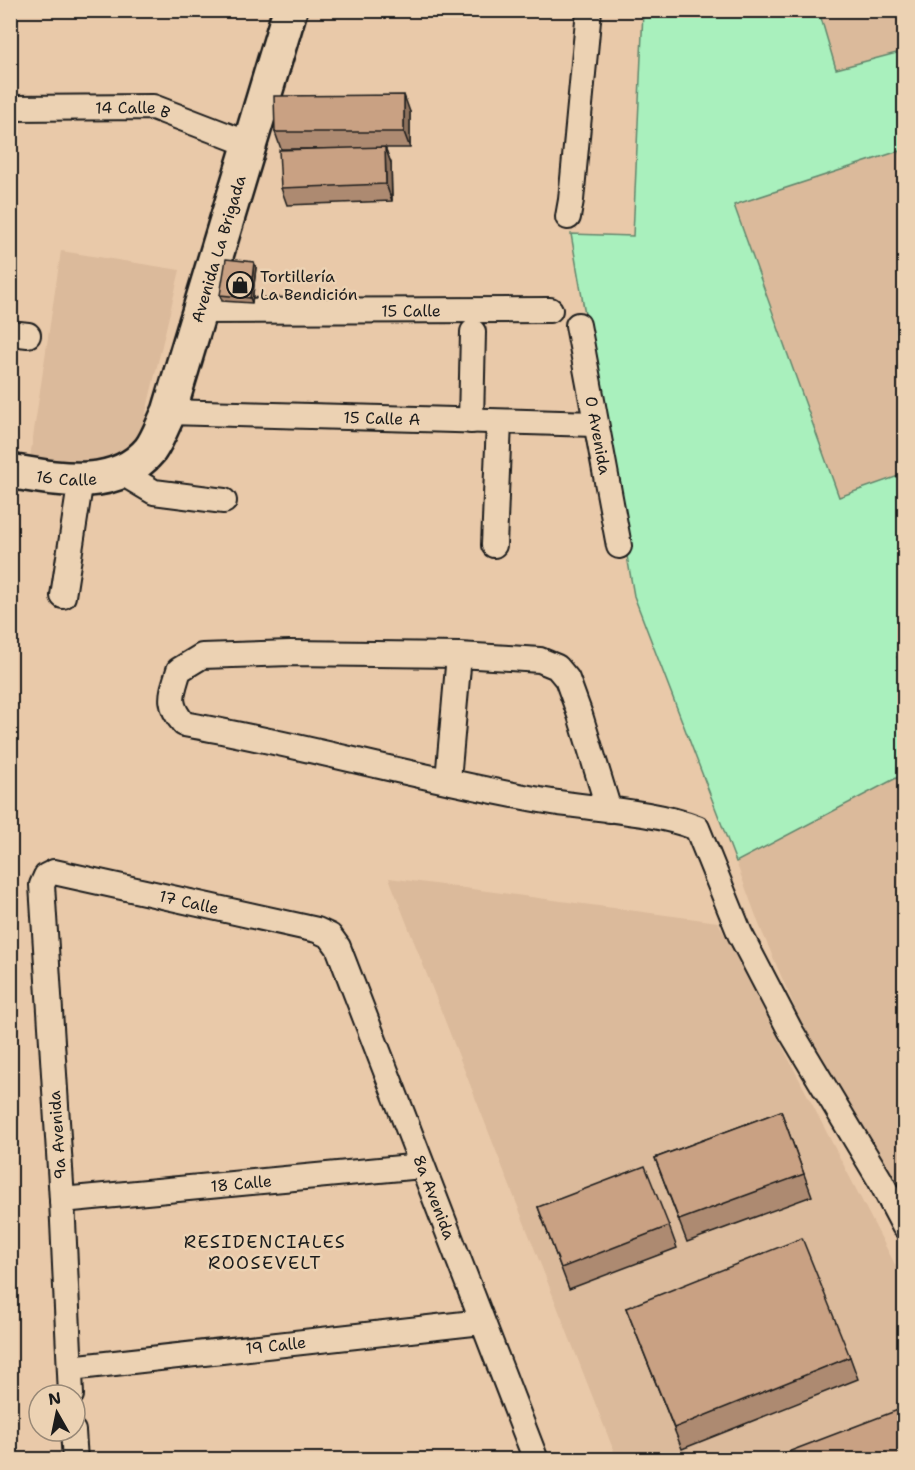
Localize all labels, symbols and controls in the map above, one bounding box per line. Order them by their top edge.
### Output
street label: 14 Calle B [95,97,173,124]
street label: Avenida La Brigada [187,173,251,325]
place label: Tortillería La Bendición [260,266,358,305]
shop icon: Tortillería La Bendición [225,270,255,300]
street label: 15 Calle [381,300,441,321]
street label: 0 Avenida [580,394,616,476]
street label: 15 Calle A [343,407,421,430]
street label: 16 Calle [34,466,98,490]
street label: 17 Calle [157,886,221,919]
street label: 9a Avenida [44,1090,71,1180]
street label: 8a Avenida [408,1152,460,1243]
street label: 18 Calle [210,1170,273,1197]
district label: RESIDENCIALES ROOSEVELT [184,1230,346,1275]
street label: 19 Calle [244,1332,307,1359]
north arrow [27,1383,87,1443]
text: N [47,1387,63,1410]

